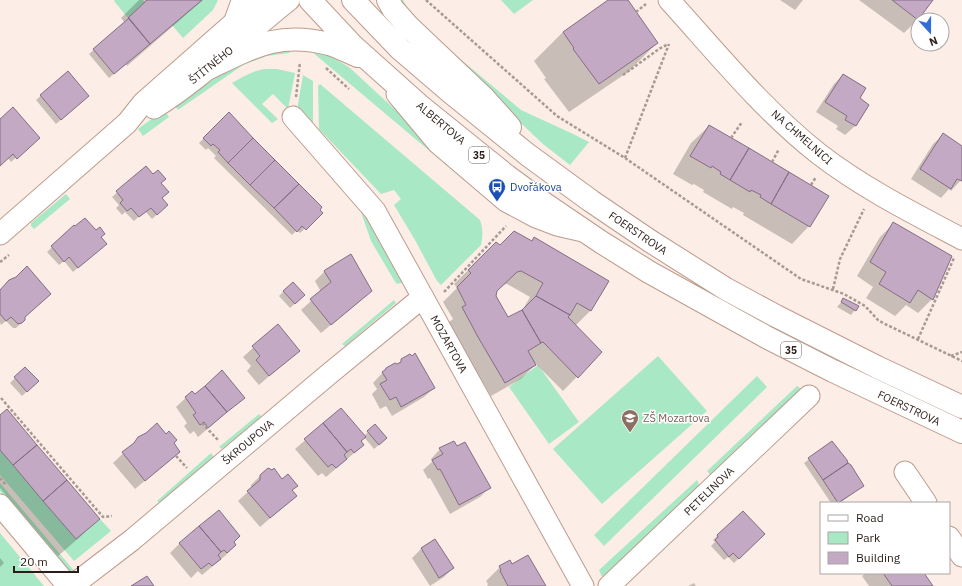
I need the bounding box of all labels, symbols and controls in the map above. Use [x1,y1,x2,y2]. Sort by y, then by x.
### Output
north arrow [910,12,950,52]
text: N [927,33,940,49]
street label: ŠTÍTNÉHO [186,43,236,87]
street label: ALBERTOVA [414,98,468,148]
street label: NA CHMELNICI [769,107,835,167]
road number: 35 [469,147,489,163]
bus stop icon: Dvořákova [487,177,507,202]
place label: Dvořákova [510,180,562,194]
street label: FOERSTROVA [606,208,670,258]
street label: MOZARTOVA [427,313,471,375]
road number: 35 [781,342,801,358]
street label: FOERSTROVA [875,387,943,429]
school or university icon: ZŠ Mozartova [620,408,640,433]
place label: ZŠ Mozartova [643,411,710,425]
street label: ŠKROUPOVA [219,416,277,468]
street label: PETELINOVA [681,464,737,518]
legend [820,502,950,574]
text: Road [856,510,884,525]
text: Park [856,530,881,545]
scale bar [14,548,78,574]
text: Building [856,550,901,565]
text: 20 m [20,554,48,569]

